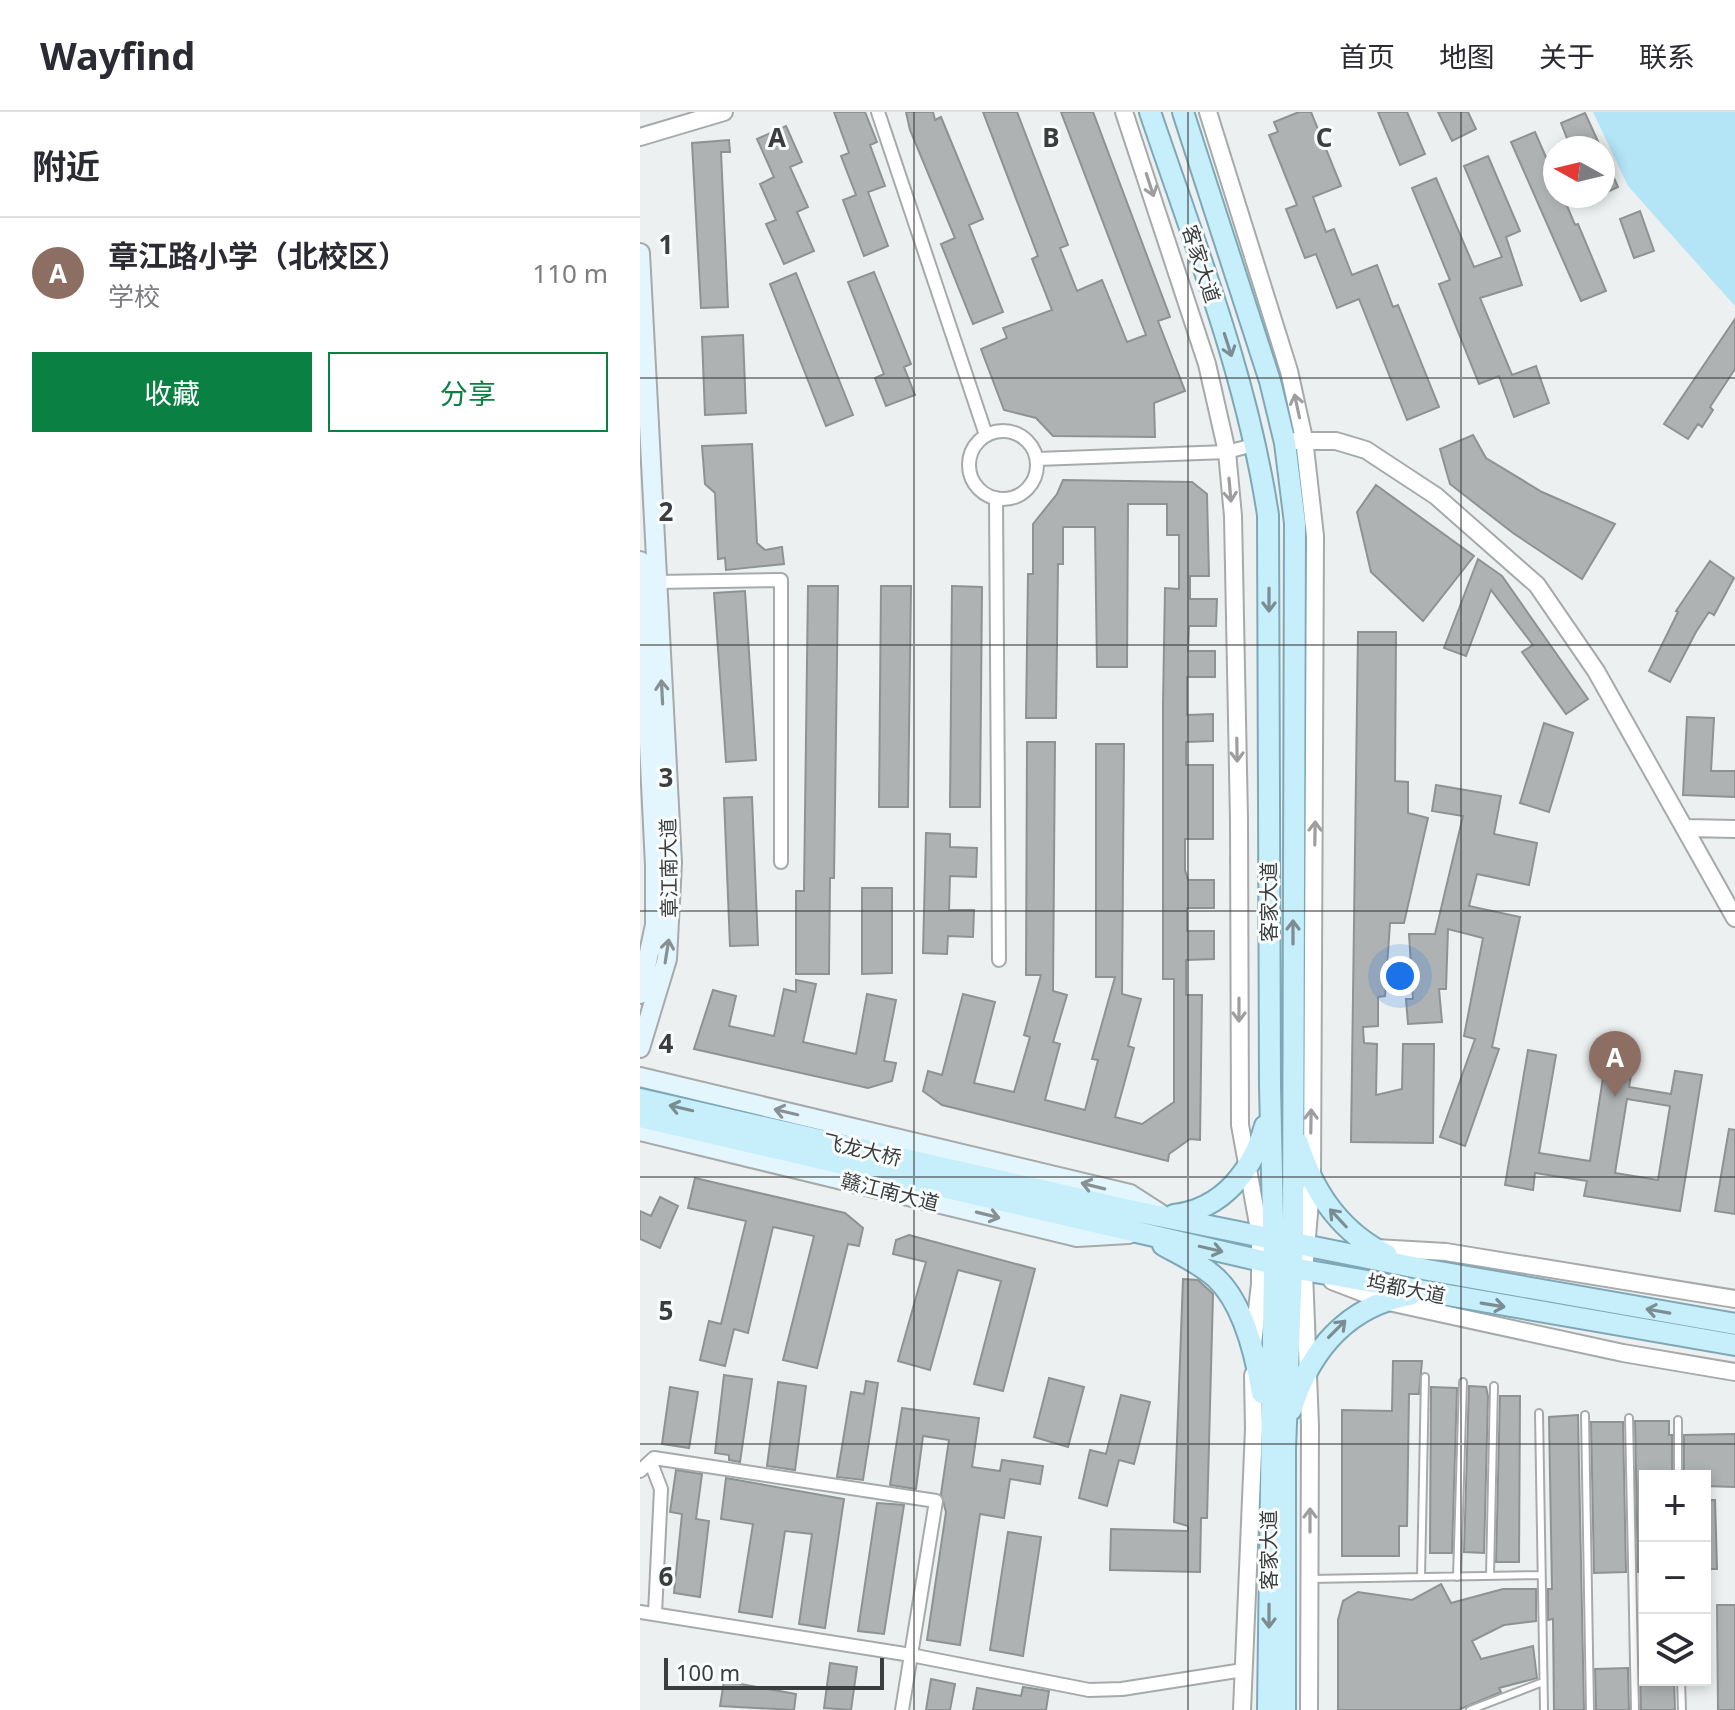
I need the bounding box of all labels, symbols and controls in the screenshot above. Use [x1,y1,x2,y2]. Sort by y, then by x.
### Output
text: Wayfind [40,29,195,81]
text: 首页 [1339,37,1395,75]
text: 地图 [1439,37,1495,75]
text: 关于 [1539,37,1595,75]
text: 联系 [1639,37,1695,75]
text: A [768,119,786,155]
text: B [1042,119,1060,155]
text: C [1316,119,1332,155]
north arrow [1543,136,1615,208]
text: 附近 [32,143,100,189]
one-way arrow [1143,172,1158,198]
street label: 客家大道 [1176,222,1227,306]
text: 1 [659,226,673,262]
text: 章江路小学（北校区） [108,235,408,276]
text: A [49,255,67,291]
text: 110 m [532,255,608,291]
text: 学校 [108,278,160,314]
one-way arrow [1222,333,1237,358]
button: 收藏 [32,352,312,432]
button: 分享 [328,352,608,432]
one-way arrow [1288,394,1303,419]
one-way arrow [1223,476,1238,503]
text: 2 [659,493,674,529]
one-way arrow [1261,586,1277,613]
one-way arrow [654,679,669,706]
one-way arrow [1230,736,1245,763]
text: 3 [659,759,673,795]
street label: 章江南大道 [654,818,683,918]
one-way arrow [1307,820,1322,847]
street label: 客家大道 [1255,862,1282,942]
one-way arrow [1285,919,1301,946]
one-way arrow [660,939,675,964]
your location [1380,956,1420,996]
one-way arrow [1231,996,1247,1023]
text: 4 [659,1025,674,1061]
pin: A [1589,1031,1641,1097]
one-way arrow [668,1100,694,1115]
one-way arrow [773,1104,799,1119]
one-way arrow [1304,1108,1319,1135]
street label: 飞龙大桥 [820,1127,904,1172]
street label: 赣江南大道 [838,1166,942,1217]
one-way arrow [1081,1177,1106,1192]
one-way arrow [975,1208,1000,1223]
one-way arrow [1328,1208,1347,1228]
one-way arrow [1198,1242,1223,1257]
street label: 坞都大道 [1364,1268,1448,1309]
text: 5 [659,1292,673,1328]
one-way arrow [1480,1298,1506,1313]
one-way arrow [1646,1302,1671,1317]
one-way arrow [1327,1320,1346,1339]
map controls [1639,1470,1711,1686]
button: + [1639,1470,1711,1542]
one-way arrow [1302,1507,1318,1534]
street label: 客家大道 [1255,1510,1282,1590]
button: − [1639,1542,1711,1614]
text: 6 [659,1558,674,1594]
one-way arrow [1261,1602,1276,1629]
button: layers [1639,1614,1711,1686]
scale bar [664,1654,884,1690]
text: 100 m [676,1657,740,1687]

